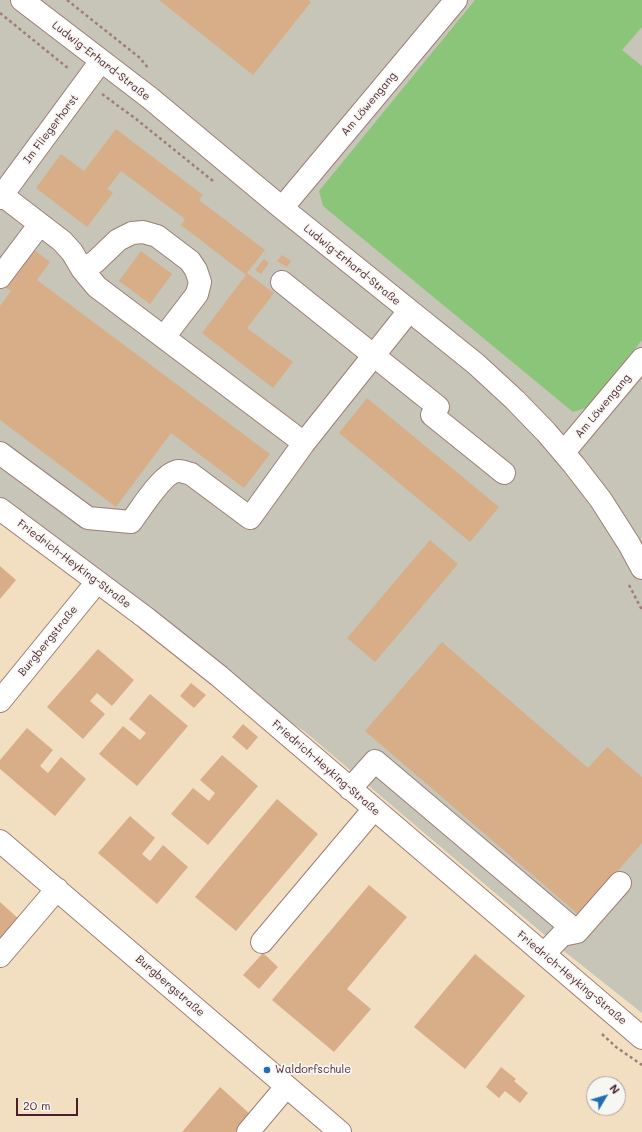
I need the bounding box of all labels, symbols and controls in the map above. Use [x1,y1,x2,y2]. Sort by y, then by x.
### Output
street label: Ludwig-Erhard-Straße [49,19,153,103]
street label: Am Löwengang [338,69,400,139]
street label: Im Fliegerhorst [21,92,81,166]
street label: Ludwig-Erhard-Straße [301,222,403,308]
street label: Am Löwengang [572,371,634,441]
street label: Friedrich-Heyking-Straße [15,517,133,611]
street label: Burgbergstraße [16,603,80,679]
street label: Friedrich-Heyking-Straße [269,717,383,819]
street label: Friedrich-Heyking-Straße [515,928,629,1028]
street label: Burgbergstraße [133,953,207,1019]
place label: Waldorfschule [275,1063,351,1077]
marker: Waldorfschule [262,1065,272,1075]
north arrow [586,1076,626,1116]
text: N [607,1081,624,1097]
scale bar [18,1090,80,1116]
text: 20 m [23,1097,51,1113]

